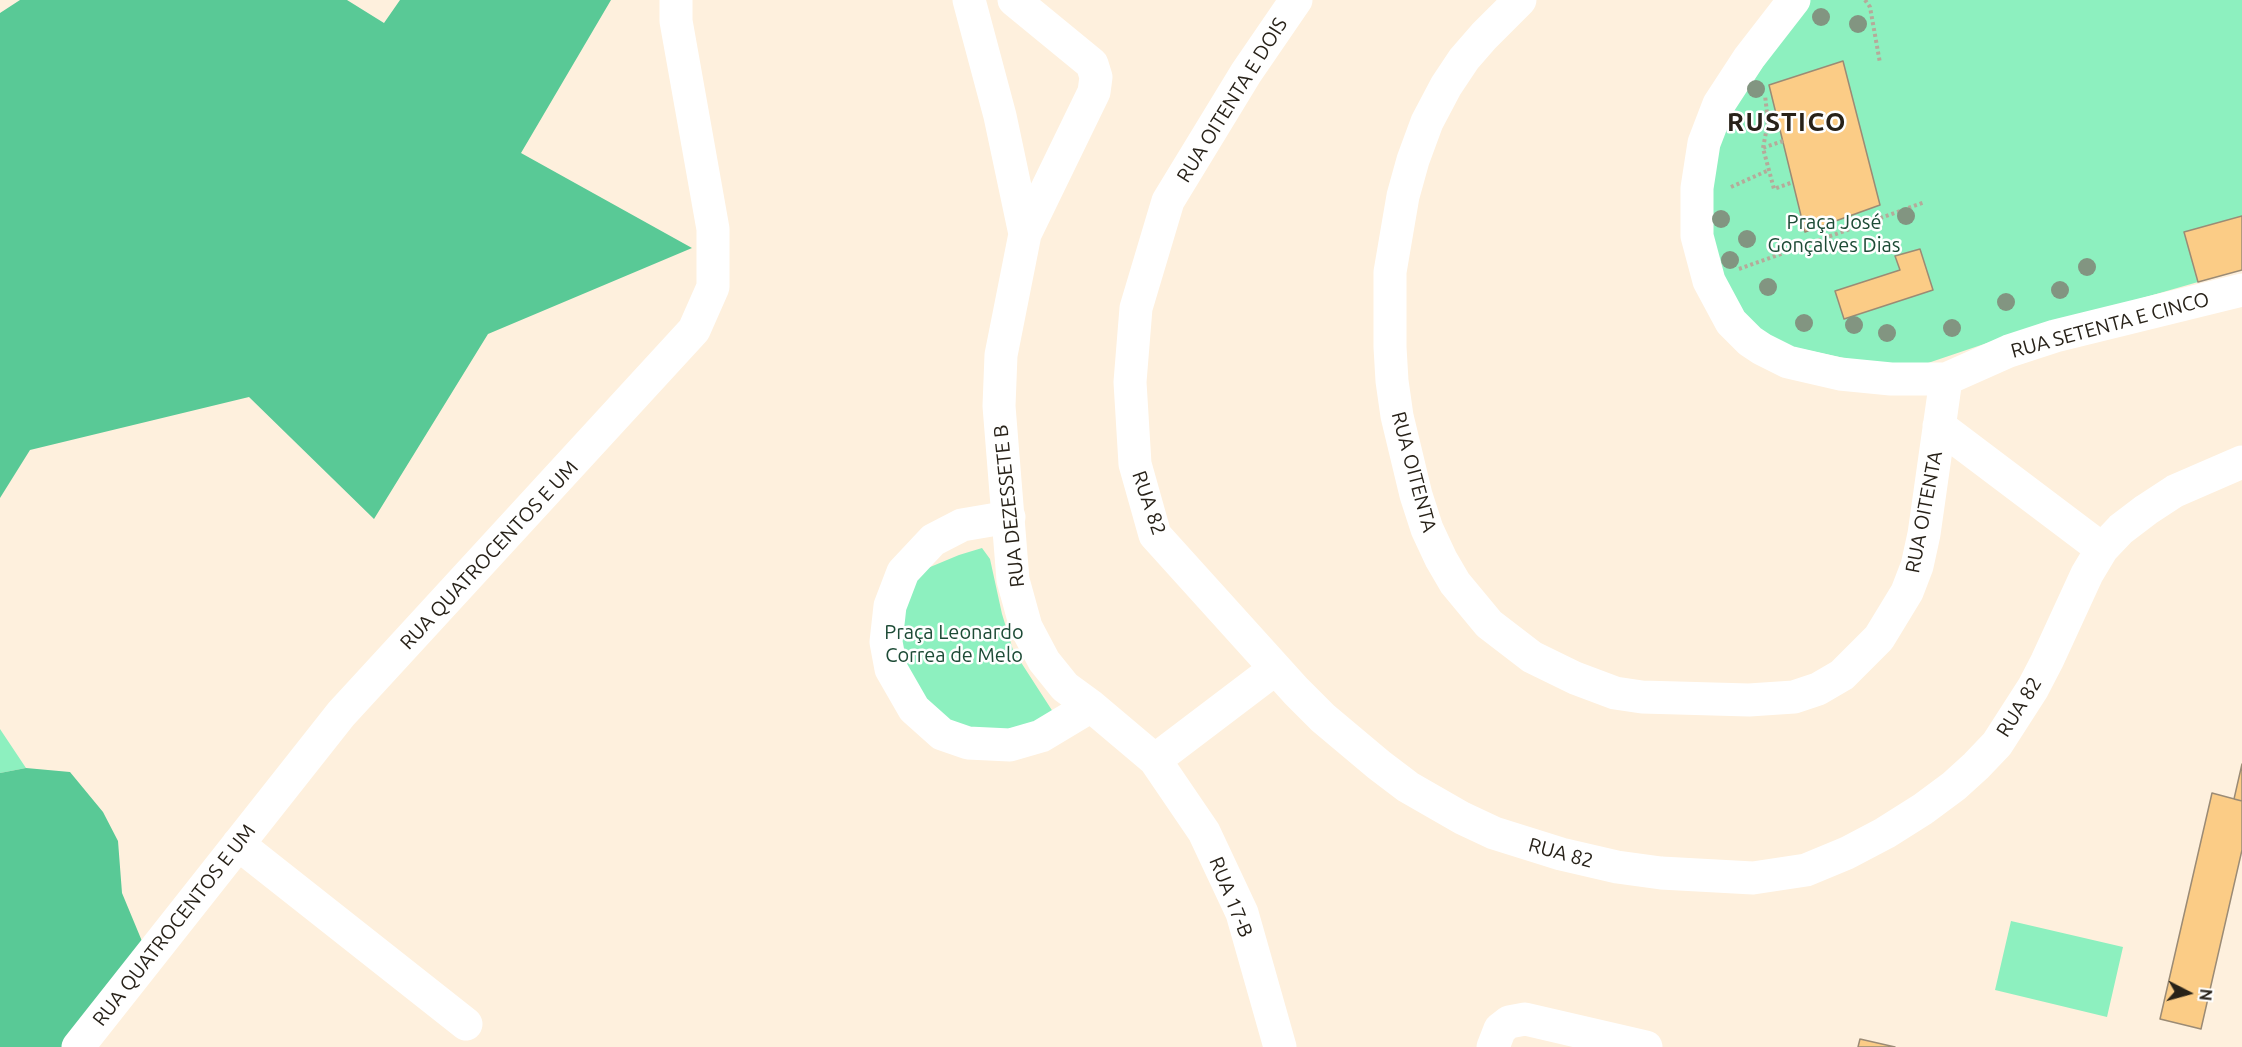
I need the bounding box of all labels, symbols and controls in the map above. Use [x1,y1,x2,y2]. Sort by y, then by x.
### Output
street label: RUA OITENTA E DOIS [1172,13,1292,187]
district label: RUSTICO [1727,106,1847,138]
park label: Praça José Gonçalves Dias [1767,210,1901,257]
street label: RUA SETENTA E CINCO [2008,287,2212,363]
street label: RUA OITENTA [1386,409,1442,535]
street label: RUA DEZESSETE B [989,424,1029,588]
street label: RUA OITENTA [1900,449,1948,575]
street label: RUA QUATROCENTOS E UM [395,455,583,655]
street label: RUA 82 [1127,468,1171,538]
park label: Praça Leonardo Correa de Melo [884,620,1024,667]
street label: RUA 82 [1991,673,2047,741]
street label: RUA QUATROCENTOS E UM [88,819,260,1031]
street label: RUA 82 [1526,833,1596,873]
street label: RUA 17-B [1204,853,1258,941]
north arrow [2158,963,2218,1023]
text: N [2196,988,2215,1002]

